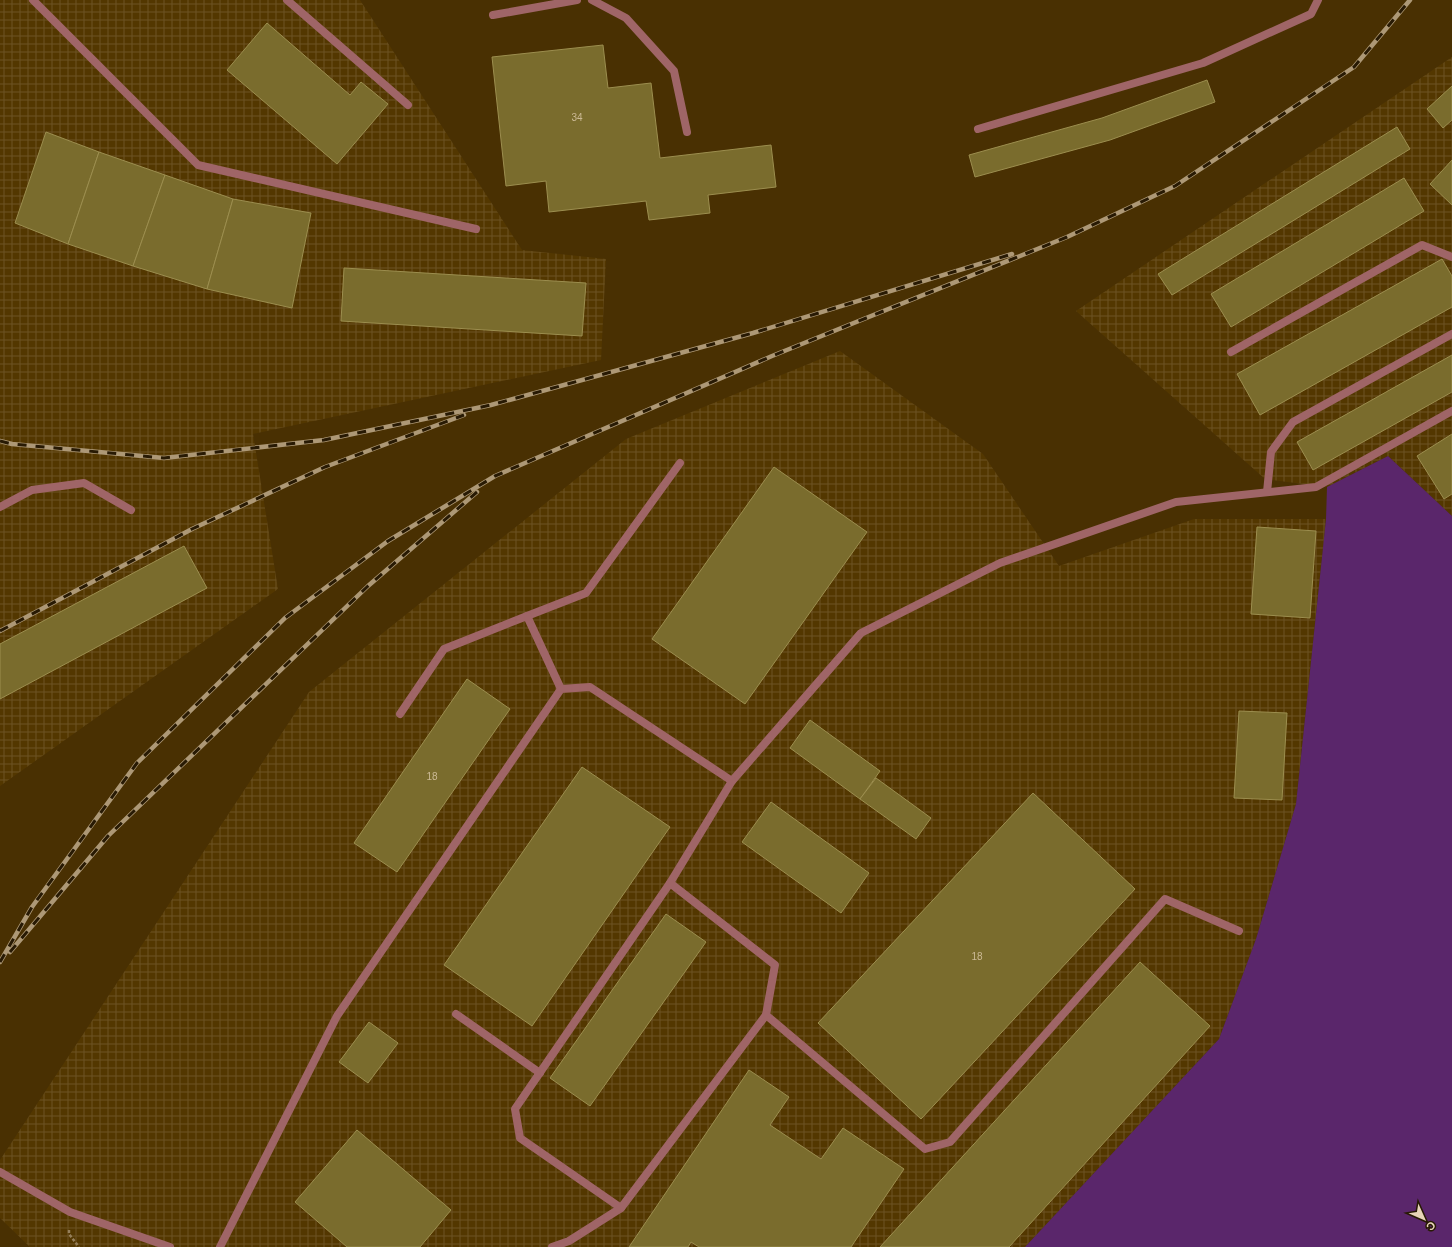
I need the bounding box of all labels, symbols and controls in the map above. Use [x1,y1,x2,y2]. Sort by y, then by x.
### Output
house number: 34 [571,112,583,123]
house number: 18 [426,771,438,782]
house number: 18 [971,951,983,962]
north arrow [1404,1199,1444,1239]
text: С [1424,1219,1438,1233]

